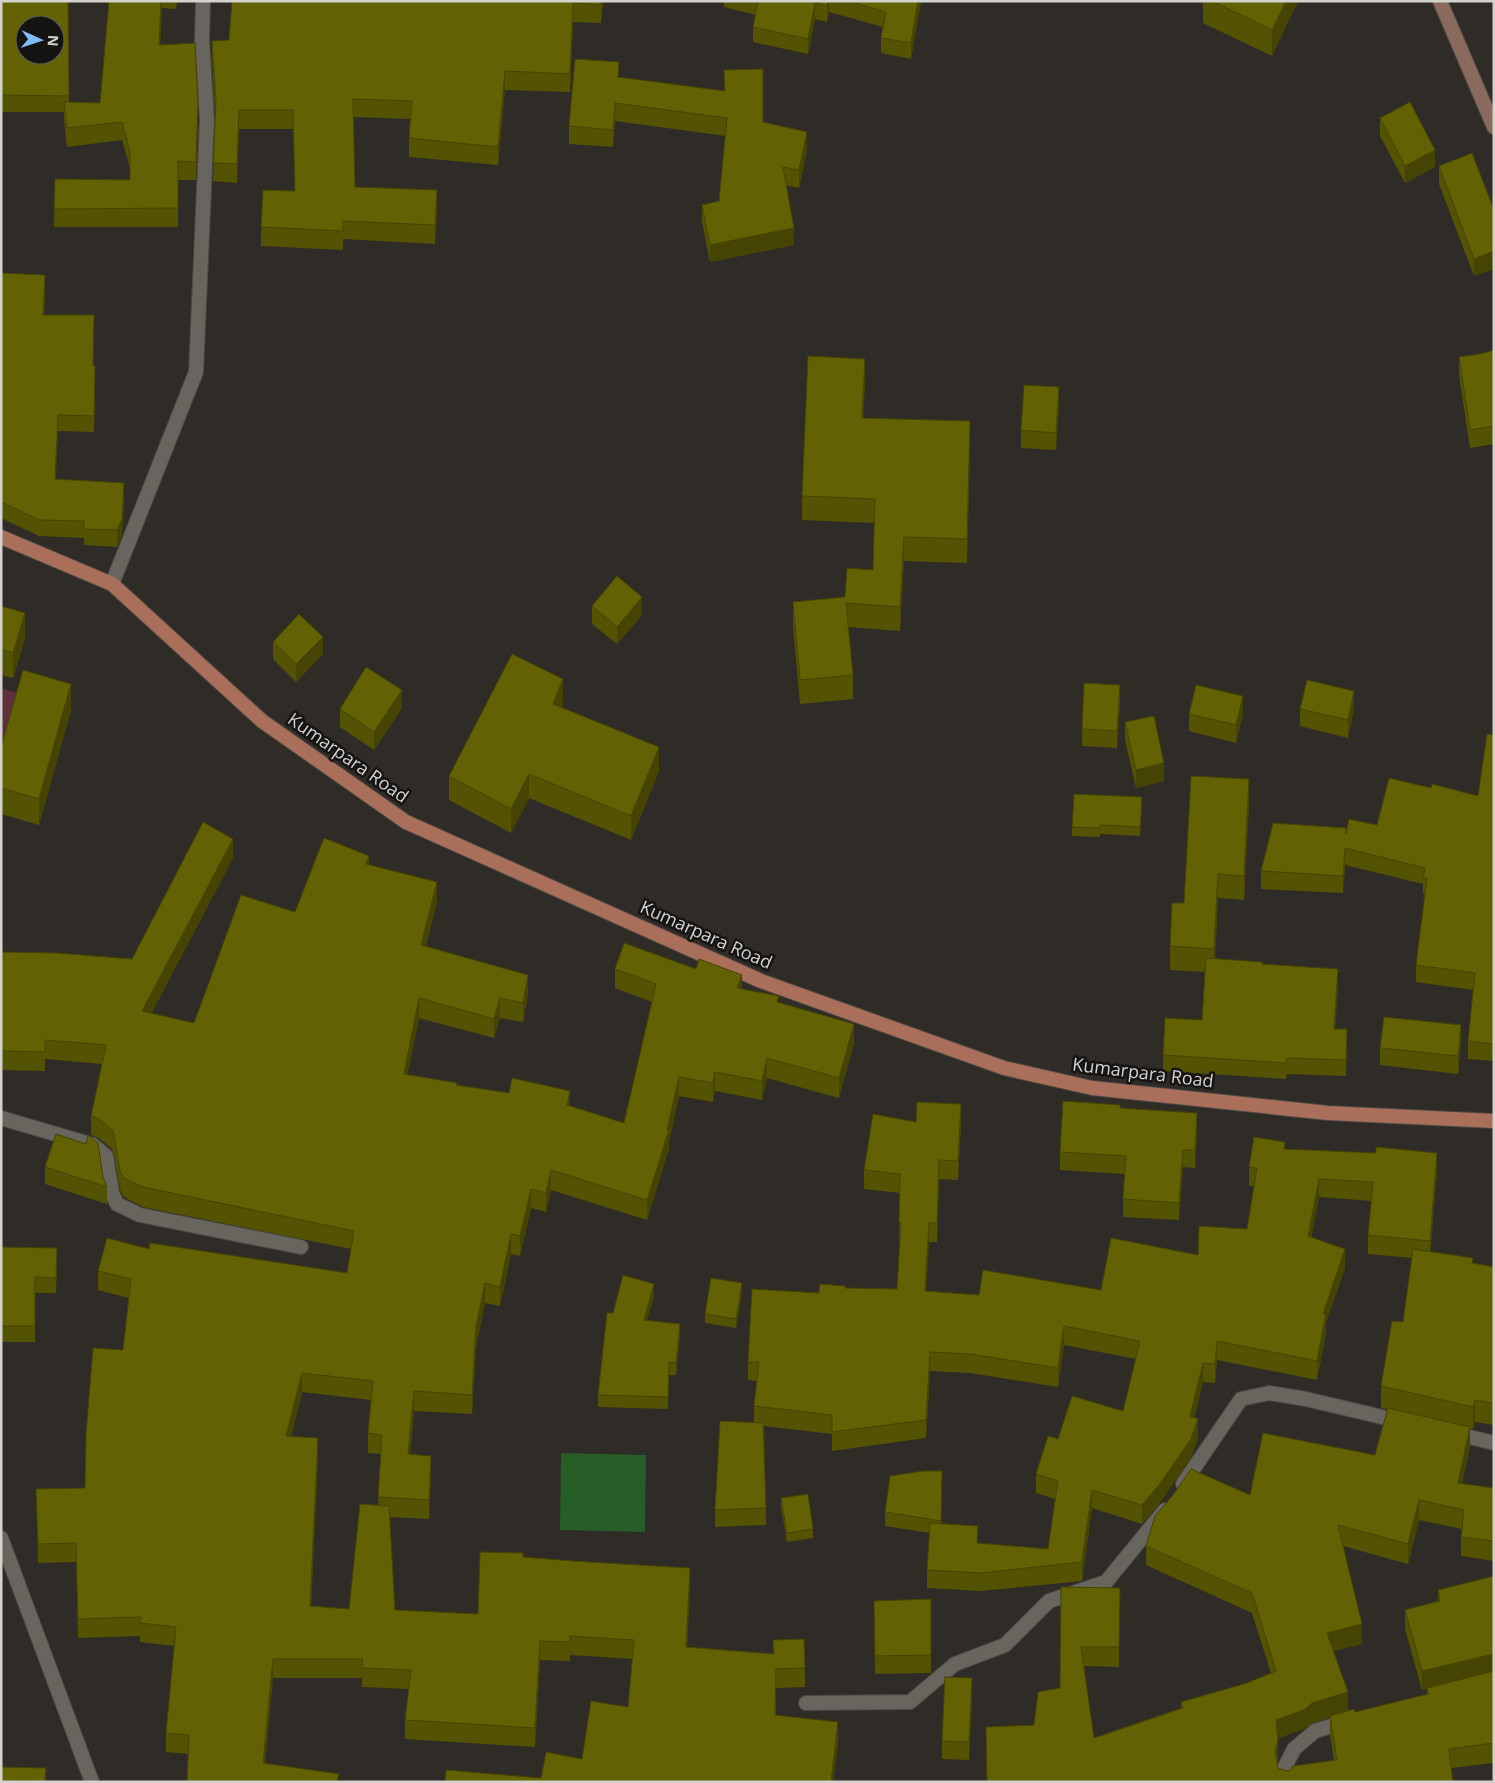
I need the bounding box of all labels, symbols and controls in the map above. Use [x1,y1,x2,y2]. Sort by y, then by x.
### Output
north arrow [15,15,65,65]
text: N [44,35,63,47]
street label: Kumarpara Road [283,707,414,808]
street label: Kumarpara Road [637,894,776,974]
street label: Kumarpara Road [1071,1051,1215,1093]

